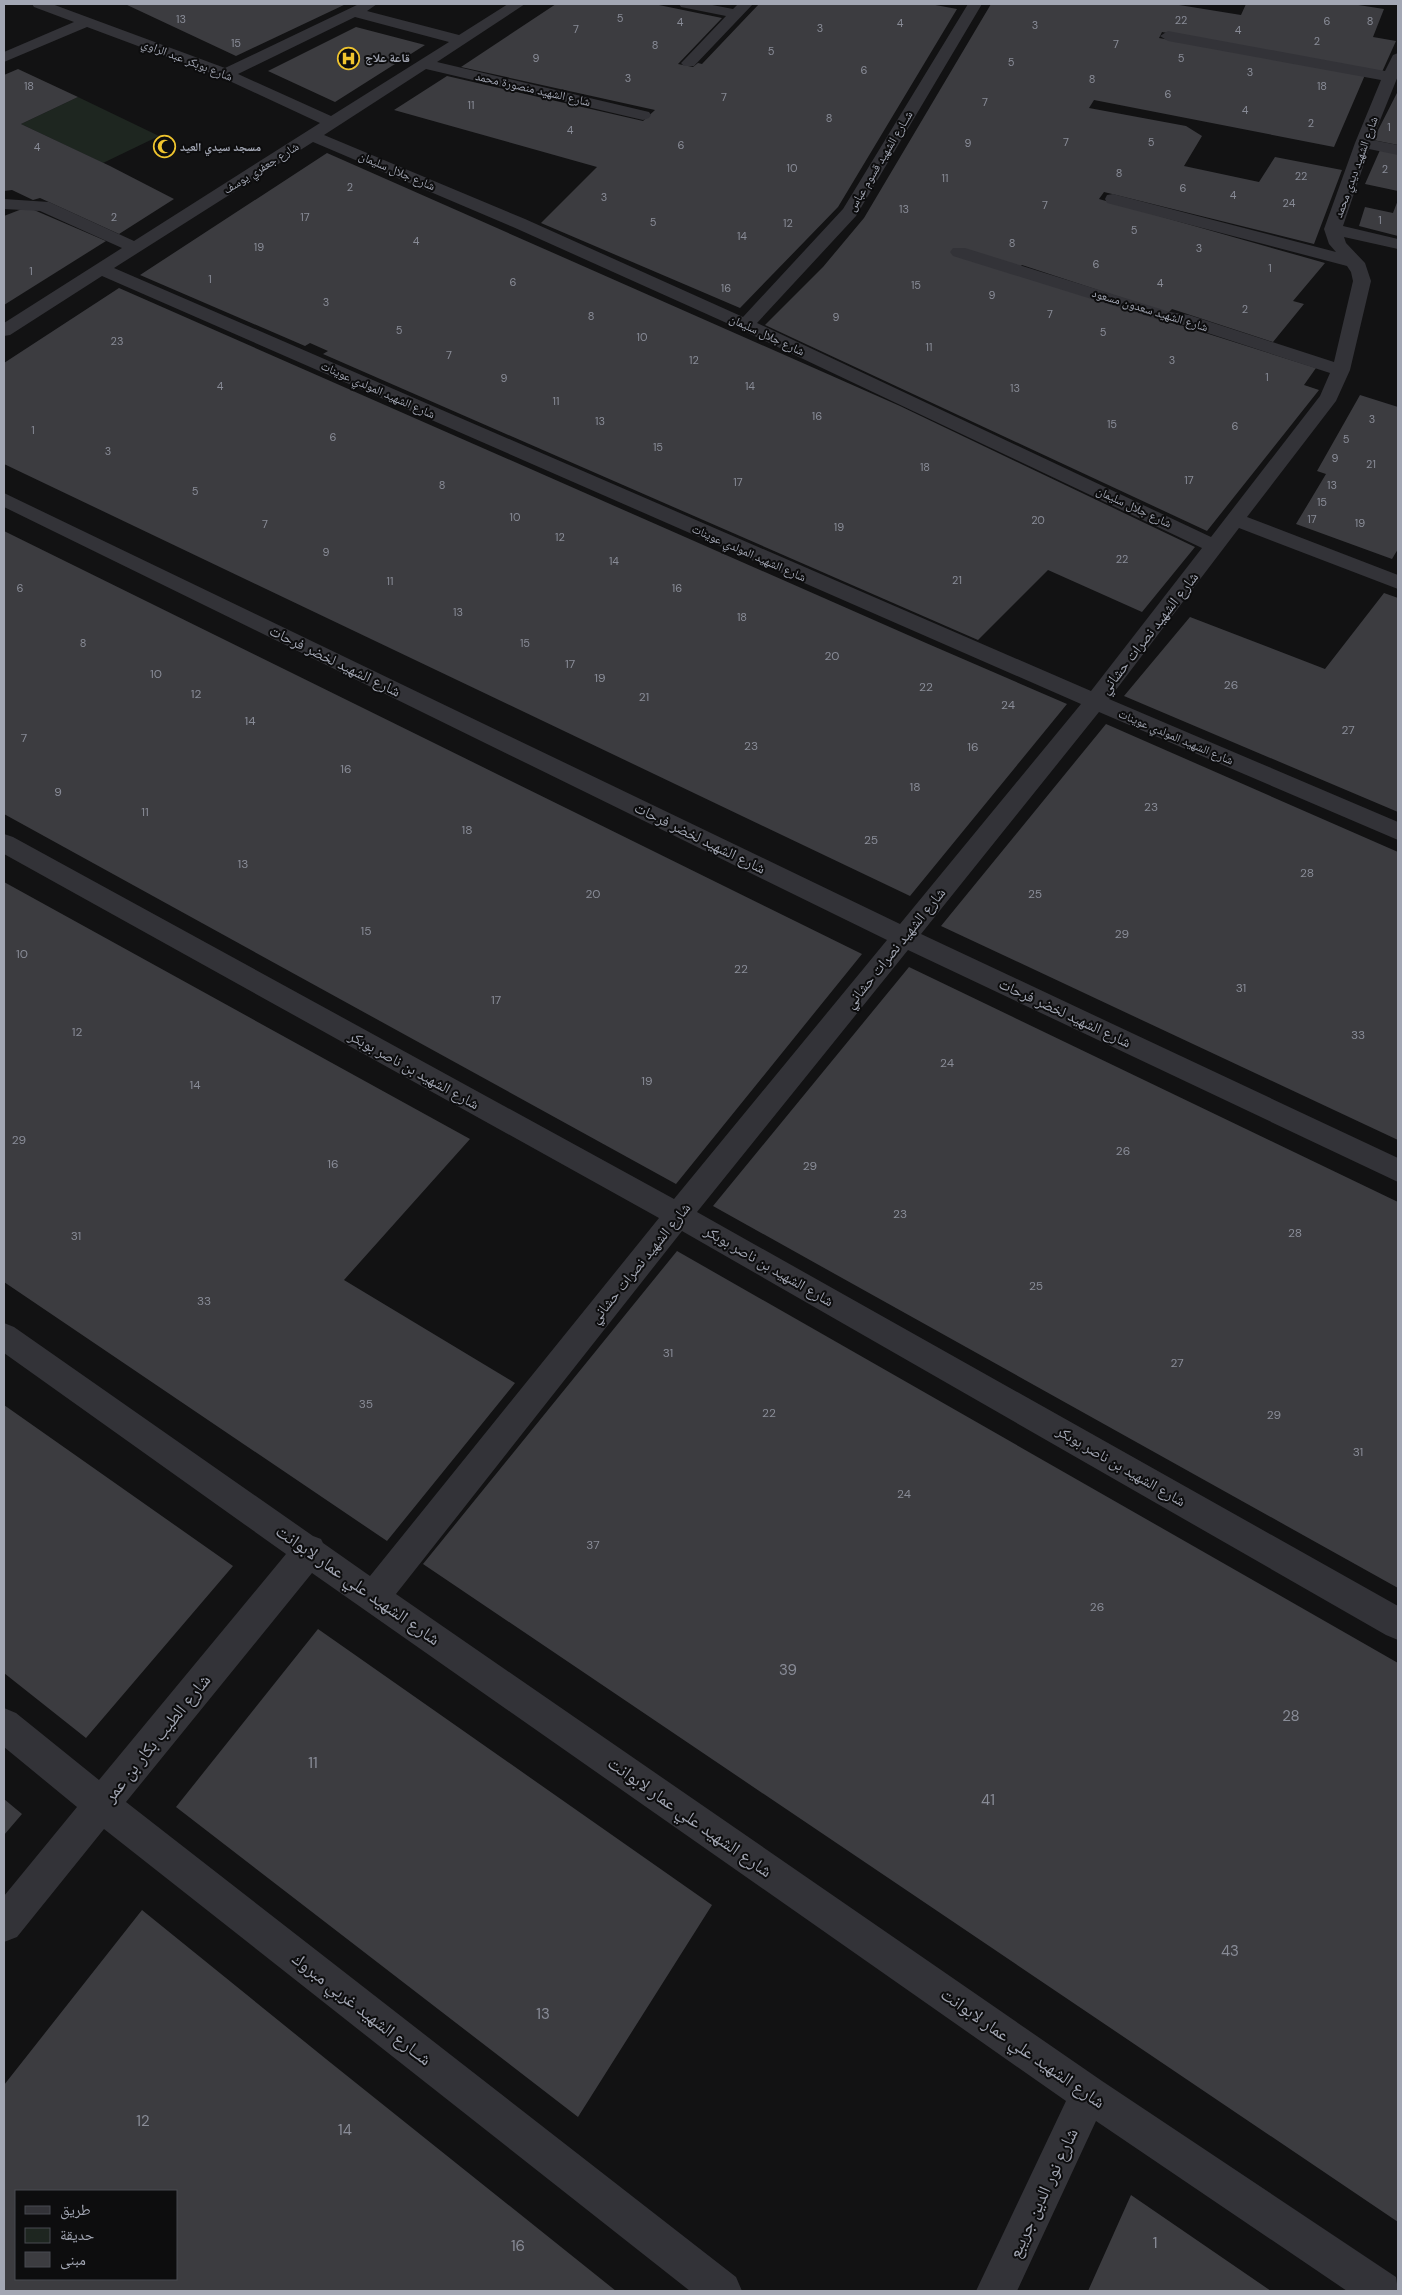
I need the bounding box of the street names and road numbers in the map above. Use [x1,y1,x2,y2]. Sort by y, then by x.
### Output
street label: شارع بوبكر عبد الراوي [138,35,235,87]
street label: شارع الشهيد منصورة محمد [474,68,592,110]
street label: شــارع الشهيد قسوم عباس [844,108,916,214]
street label: شارع الشهيد ديدي محمد [1330,114,1384,221]
street label: شارع جعفري يوسف [220,138,303,199]
street label: شارع جلال سليمان [356,148,438,194]
street label: شارع الشهيد سعدون مسعود [1090,285,1210,335]
street label: شارع جلال سليمان [727,311,807,360]
street label: شارع الشهيد المولدي عوينات [317,358,438,424]
street label: شارع جلال سليمان [1094,483,1174,532]
street label: شارع الشهيد المولدي عوينات [688,521,809,587]
street label: شارع الشهيد نصرات حشاني [1095,568,1205,699]
street label: شارع الشهيد لخضر فرحات [266,621,404,702]
street label: شارع الشهيد المولدي عوينات [1115,705,1236,770]
street label: شارع الشهيد لخضر فرحات [631,798,769,879]
street label: شارع الشهيد نصرات حشاني [840,883,951,1014]
street label: شارع الشهيد لخضر فرحات [996,974,1134,1052]
street label: شارع الشهيد بن ناصر بوبكر [344,1025,483,1114]
street label: شارع الشهيد نصرات حشاني [585,1198,696,1329]
street label: شارع الشهيد بن ناصر بوبكر [700,1220,837,1311]
street label: شارع الشهيد بن ناصر بوبكر [1052,1420,1189,1511]
street label: شارع الشهيد علي عمار لابوانت [269,1519,445,1653]
street label: شارع الطيب بكار بن عمر [97,1669,216,1808]
street label: شارع الشهيد علي عمار لابوانت [601,1751,777,1885]
street label: شــارع الشهيد غربي مبروك [286,1947,437,2073]
street label: شارع الشهيد علي عمار لابوانت [934,1982,1110,2116]
street label: شارع نور الدين جريبع [1002,2124,1084,2262]

